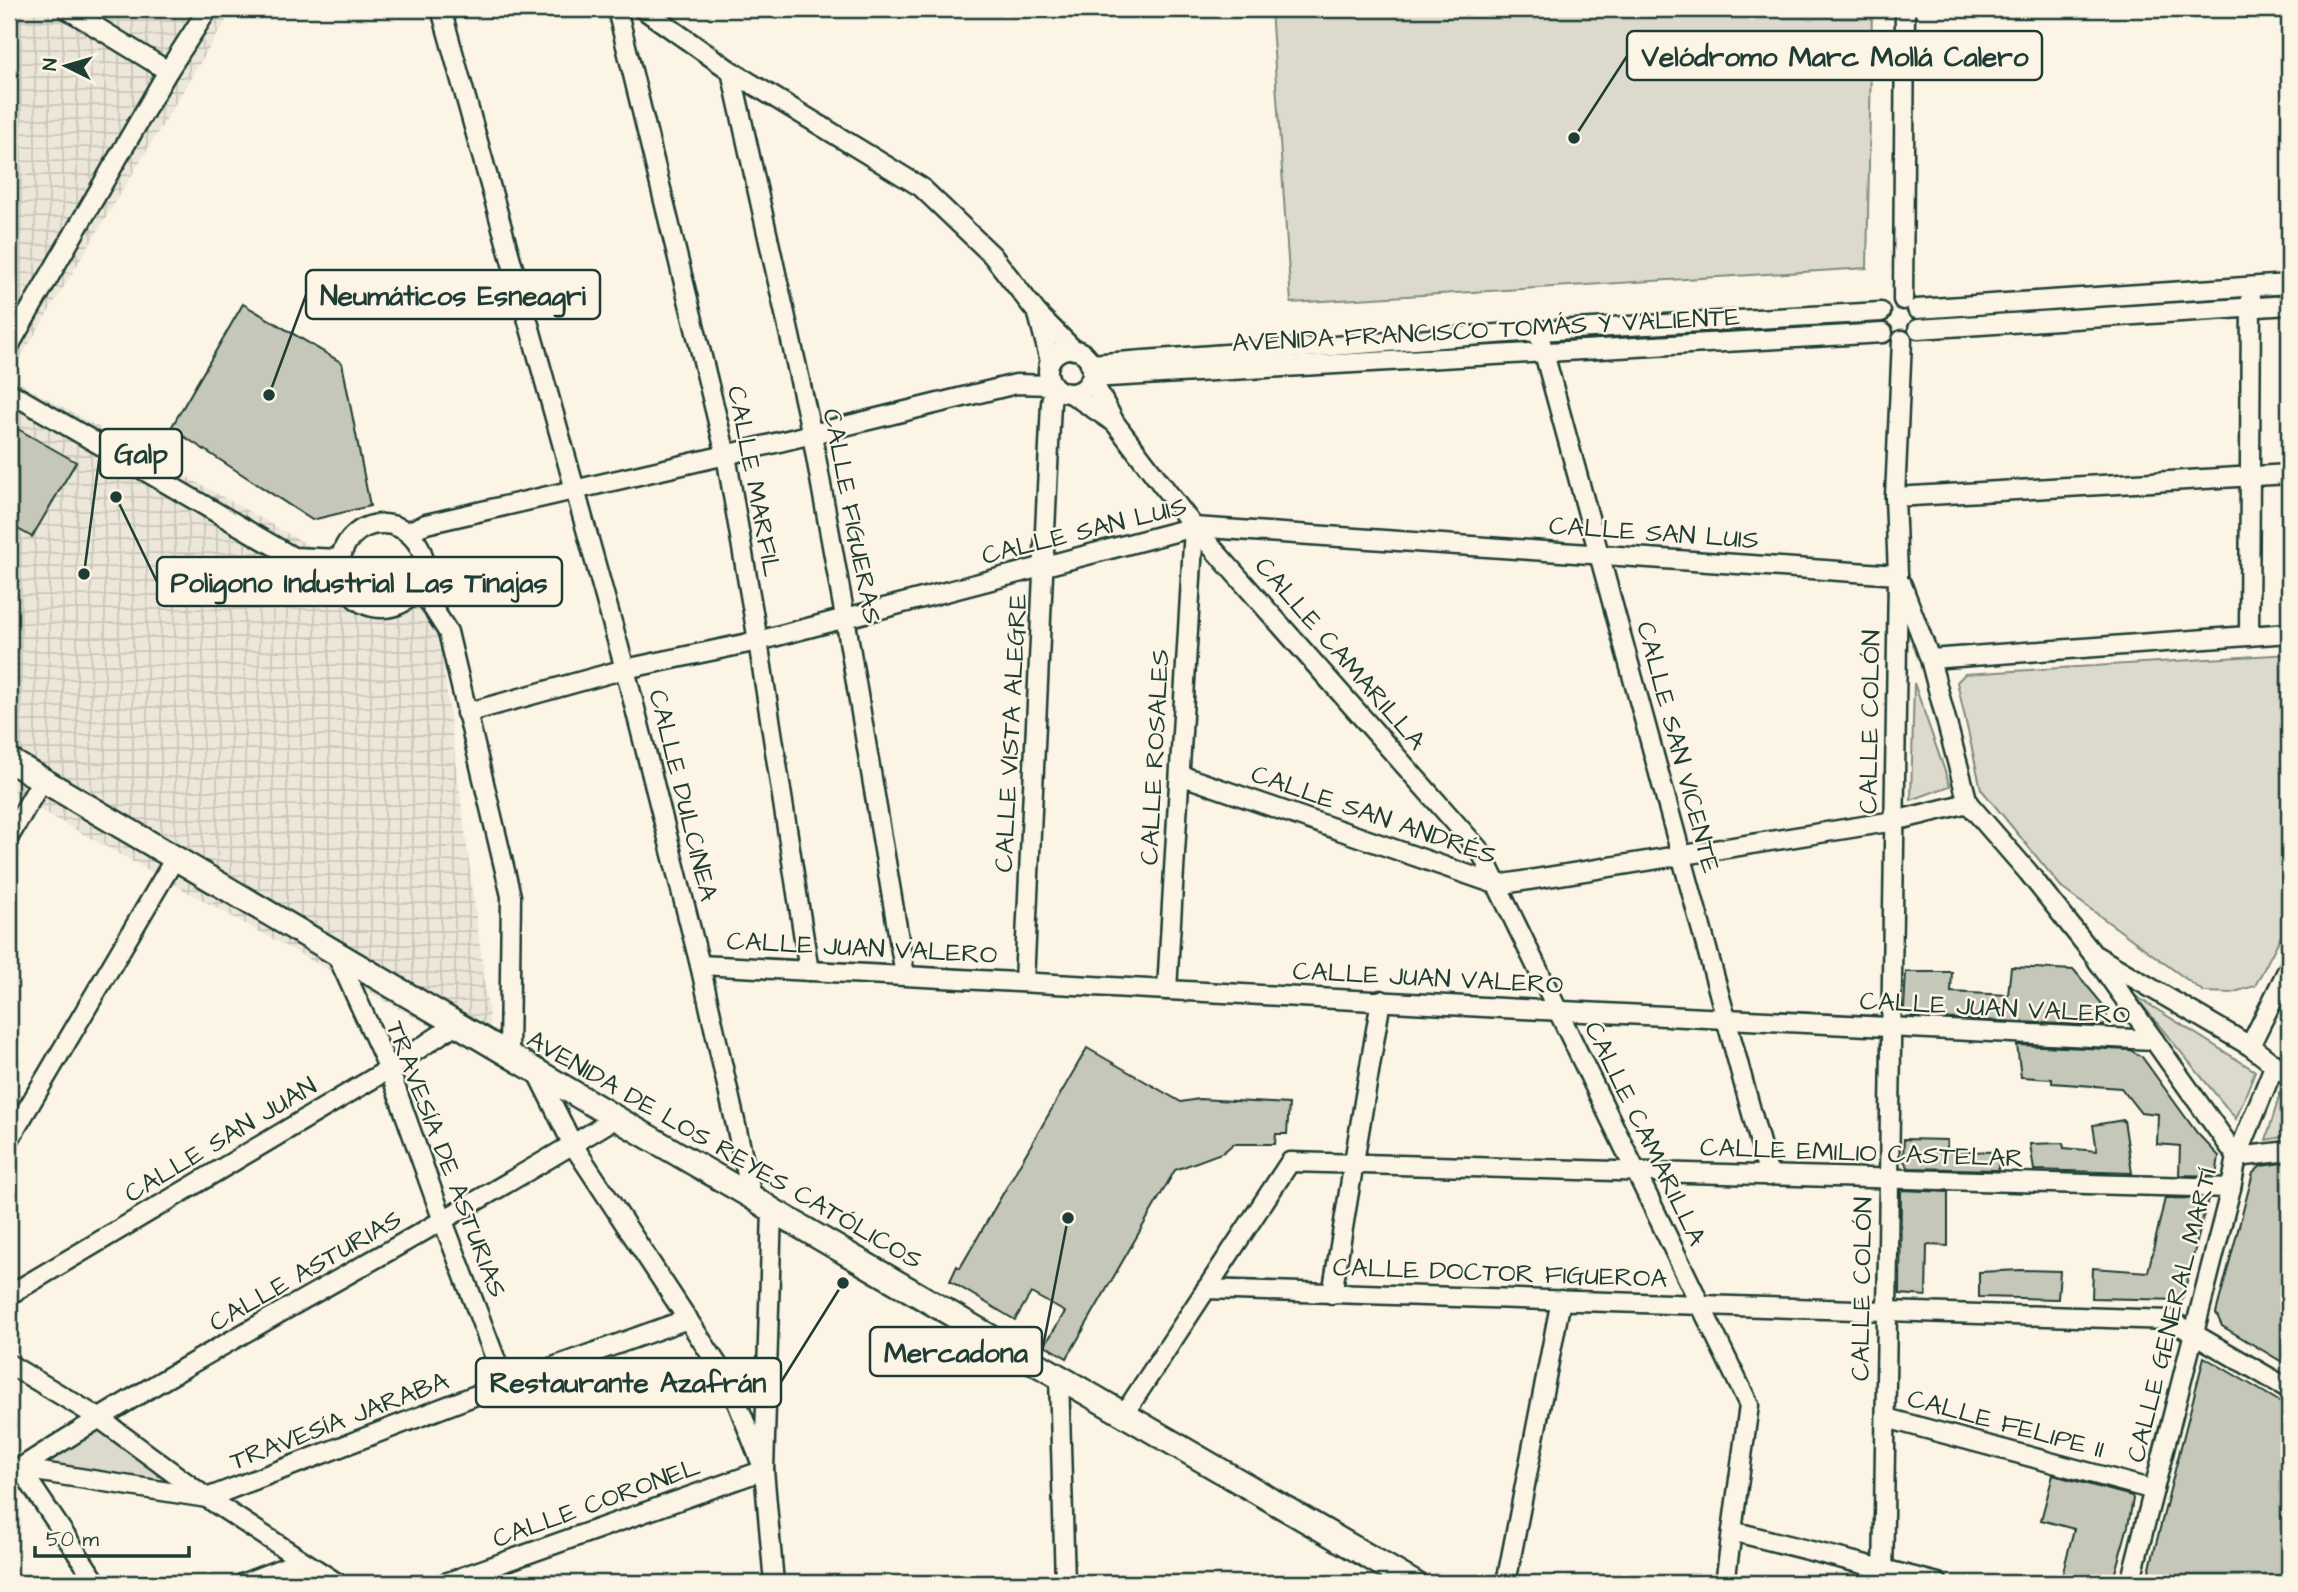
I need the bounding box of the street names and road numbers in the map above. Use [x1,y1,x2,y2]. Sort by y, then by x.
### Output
street label: AVENIDA FRANCISCO TOMÁS Y VALIENTE [1231,299,1741,361]
street label: CALLE MARFIL [718,383,790,580]
street label: CALLE FIGUERAS [813,405,891,627]
street label: CALLE SAN LUIS [978,488,1191,574]
street label: CALLE SAN LUIS [1548,508,1760,558]
street label: CALLE CAMARILLA [1246,549,1434,758]
street label: CALLE VISTA ALEGRE [986,593,1036,873]
street label: CALLE SAN VICENTE [1627,618,1729,877]
street label: CALLE COLÓN [1850,630,1890,815]
street label: CALLE ROSALES [1131,648,1179,866]
street label: CALLE DULCINEA [639,686,727,905]
street label: CALLE SAN ANDRÉS [1246,756,1501,874]
street label: CALLE JUAN VALERO [726,923,998,973]
street label: CALLE JUAN VALERO [1292,953,1564,1003]
street label: CALLE JUAN VALERO [1859,983,2131,1033]
street label: CALLE CAMARILLA [1575,1015,1715,1252]
street label: TRAVESÍA DE ASTURIAS [377,1016,515,1303]
street label: AVENIDA DE LOS REYES CATÓLICOS [520,1021,929,1278]
street label: CALLE SAN JUAN [118,1068,323,1211]
street label: CALLE EMILIO CASTELAR [1699,1129,2025,1177]
street label: CALLE GENERAL MARTÍ [2118,1164,2226,1466]
street label: CALLE COLÓN [1842,1197,1882,1382]
street label: CALLE ASTURIAS [203,1201,408,1341]
street label: CALLE DOCTOR FIGUEROA [1332,1249,1668,1297]
street label: TRAVESÍA JARABA [225,1363,454,1479]
street label: CALLE FELIPE II [1903,1380,2108,1468]
street label: CALLE CORONEL [488,1449,705,1557]

